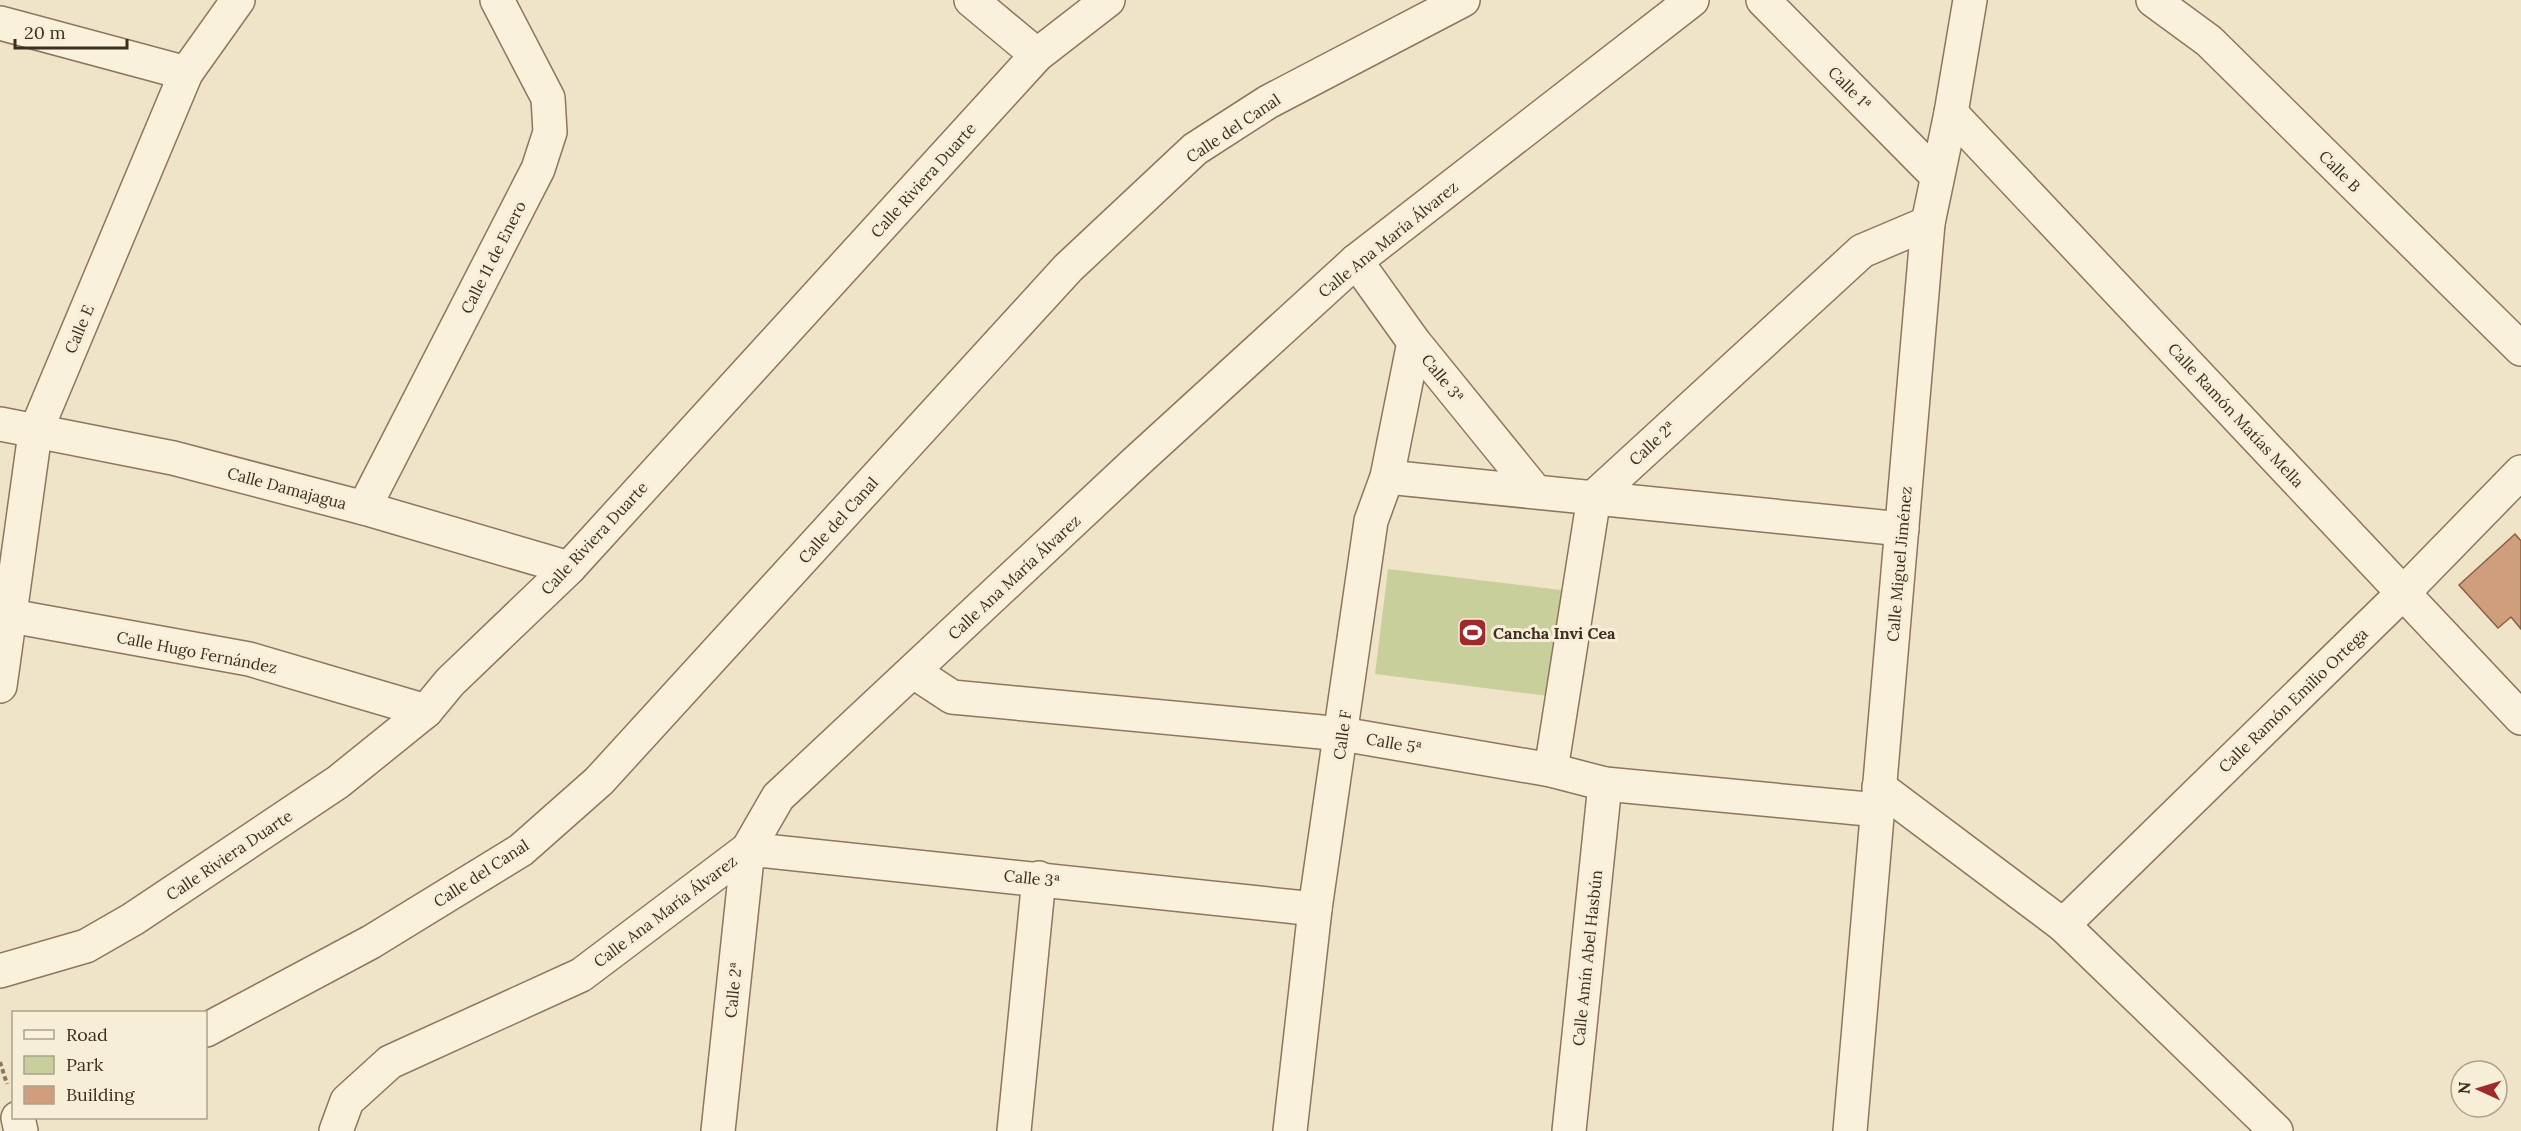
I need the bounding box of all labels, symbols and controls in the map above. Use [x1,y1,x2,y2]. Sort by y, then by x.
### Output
scale bar [15,12,128,50]
text: 20 m [24,21,66,44]
street label: Calle 1ª [1824,62,1876,114]
street label: Calle del Canal [1182,89,1284,167]
street label: Calle Riviera Duarte [866,118,980,242]
street label: Calle B [2315,146,2365,196]
street label: Calle Ana María Álvarez [1314,176,1462,302]
street label: Calle 11 de Enero [456,197,530,317]
street label: Calle E [60,302,98,356]
street label: Calle Ramón Matías Mella [2164,339,2308,491]
street label: Calle 3ª [1417,350,1469,406]
street label: Calle 2ª [1625,417,1679,469]
street label: Calle Damajagua [225,462,349,514]
street label: Calle del Canal [794,473,882,567]
street label: Calle Riviera Duarte [536,477,652,599]
street label: Calle Miguel Jiménez [1882,486,1916,642]
street label: Calle Ana María Álvarez [943,510,1085,644]
sports icon: Cancha Invi Cea [1456,617,1488,649]
place label: Cancha Invi Cea [1493,623,1616,643]
street label: Calle Ramón Emilio Ortega [2214,623,2372,777]
street label: Calle Hugo Fernández [115,627,279,677]
street label: Calle F [1329,709,1355,761]
street label: Calle 5ª [1365,728,1423,758]
street label: Calle Riviera Duarte [162,805,296,905]
street label: Calle del Canal [430,835,532,911]
street label: Calle Ana María Álvarez [589,851,741,971]
street label: Calle 3ª [1003,865,1061,891]
street label: Calle Amín Abel Hasbún [1568,869,1606,1047]
street label: Calle 2ª [720,961,746,1019]
legend [12,1011,207,1119]
text: Road [66,1023,108,1046]
text: Park [66,1053,104,1076]
north arrow [2449,1059,2509,1119]
text: N [2454,1081,2474,1095]
text: Building [66,1083,136,1106]

